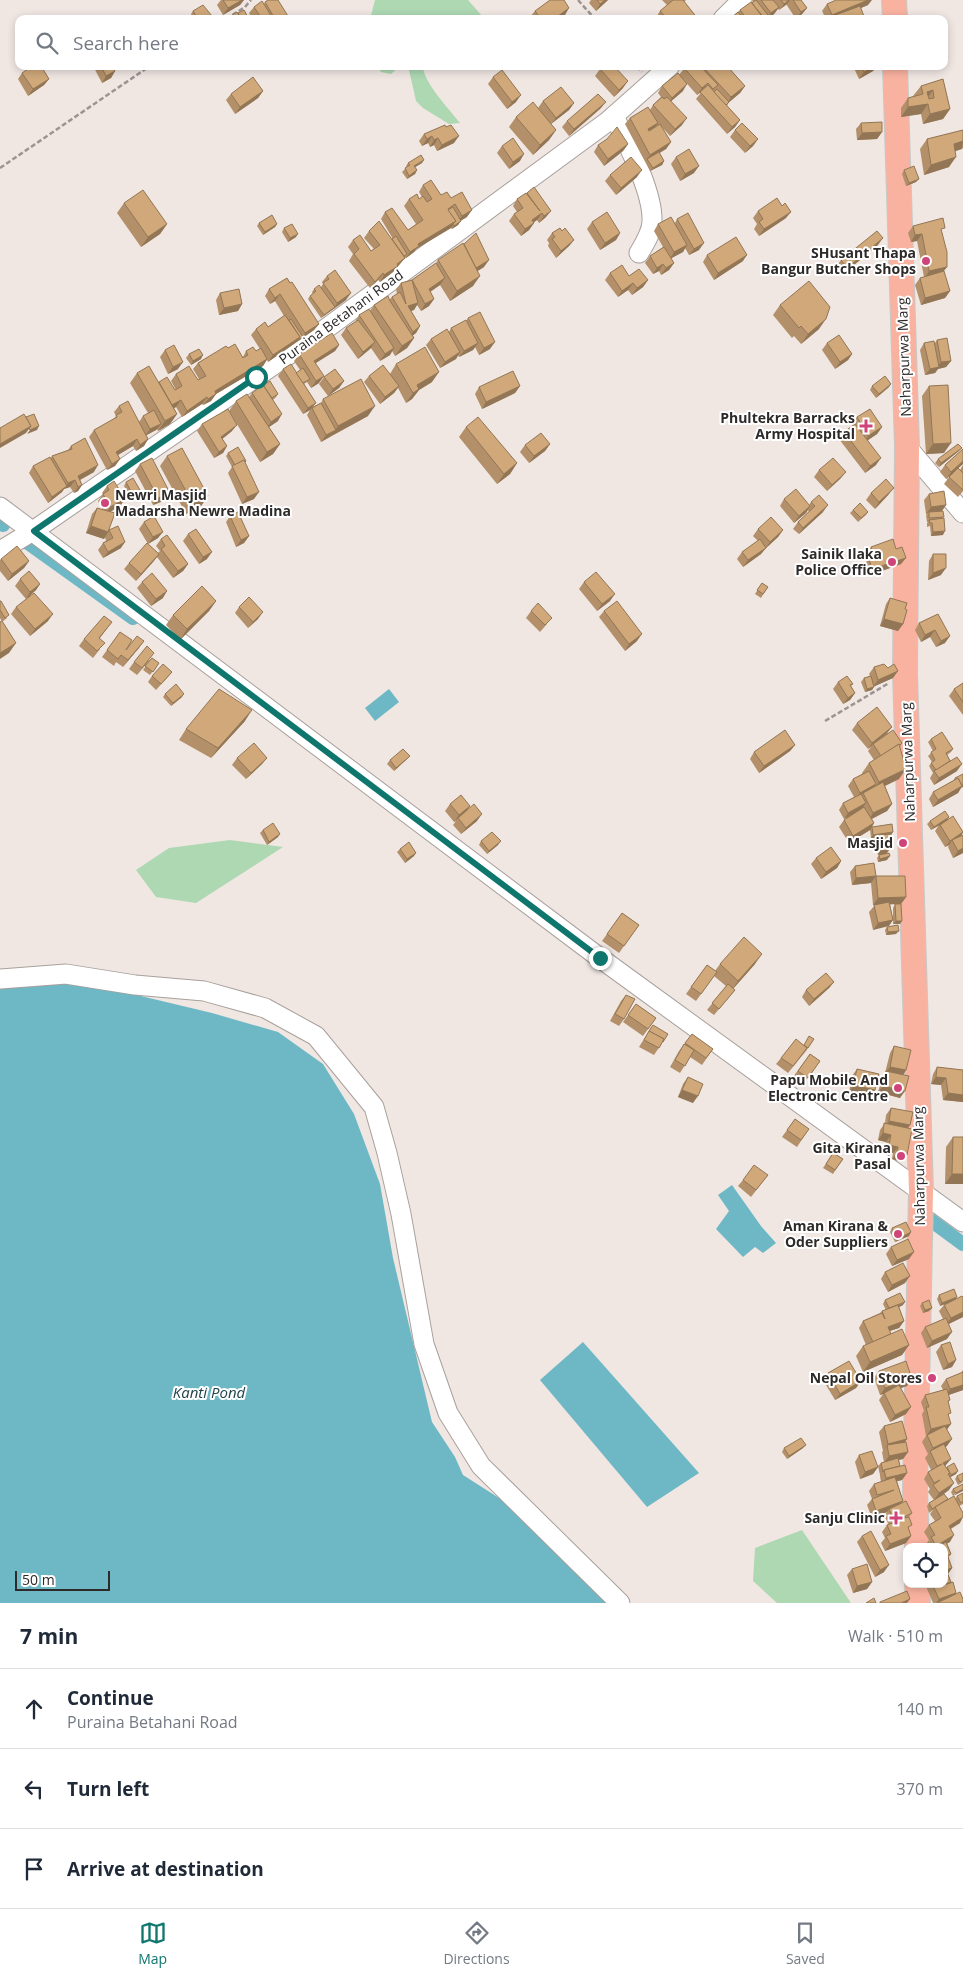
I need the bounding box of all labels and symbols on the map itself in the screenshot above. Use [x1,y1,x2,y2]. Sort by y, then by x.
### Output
place label: SHusant Thapa Bangur Butcher Shops [761,243,916,278]
marker: SHusant Thapa Bangur Butcher Shops [920,255,932,267]
street label: Puraina Betahani Road [275,265,407,368]
street label: Naharpurwa Marg [892,297,915,417]
route start [245,366,268,389]
place label: Phultekra Barracks Army Hospital [720,408,855,443]
marker: Phultekra Barracks Army Hospital [859,419,873,433]
place label: Newri Masjid Madarsha Newre Madina [115,485,291,520]
marker: Newri Masjid Madarsha Newre Madina [99,497,111,509]
place label: Sainik Ilaka Police Office [795,544,882,579]
marker: Sainik Ilaka Police Office [886,556,898,568]
street label: Naharpurwa Marg [896,702,919,822]
place label: Masjid [847,833,893,852]
marker: Masjid [897,837,909,849]
route end [589,947,612,970]
place label: Papu Mobile And Electronic Centre [768,1070,888,1105]
marker: Papu Mobile And Electronic Centre [892,1082,904,1094]
street label: Naharpurwa Marg [908,1106,929,1226]
place label: Gita Kirana Pasal [812,1138,891,1173]
marker: Gita Kirana Pasal [895,1150,907,1162]
place label: Aman Kirana & Oder Suppliers [783,1216,888,1251]
marker: Aman Kirana & Oder Suppliers [892,1228,904,1240]
place label: Nepal Oil Stores [810,1368,922,1387]
marker: Nepal Oil Stores [926,1372,938,1384]
water label: Kanti Pond [173,1382,246,1402]
place label: Sanju Clinic [804,1508,885,1527]
marker: Sanju Clinic [889,1511,903,1525]
scale bar [15,1568,110,1591]

